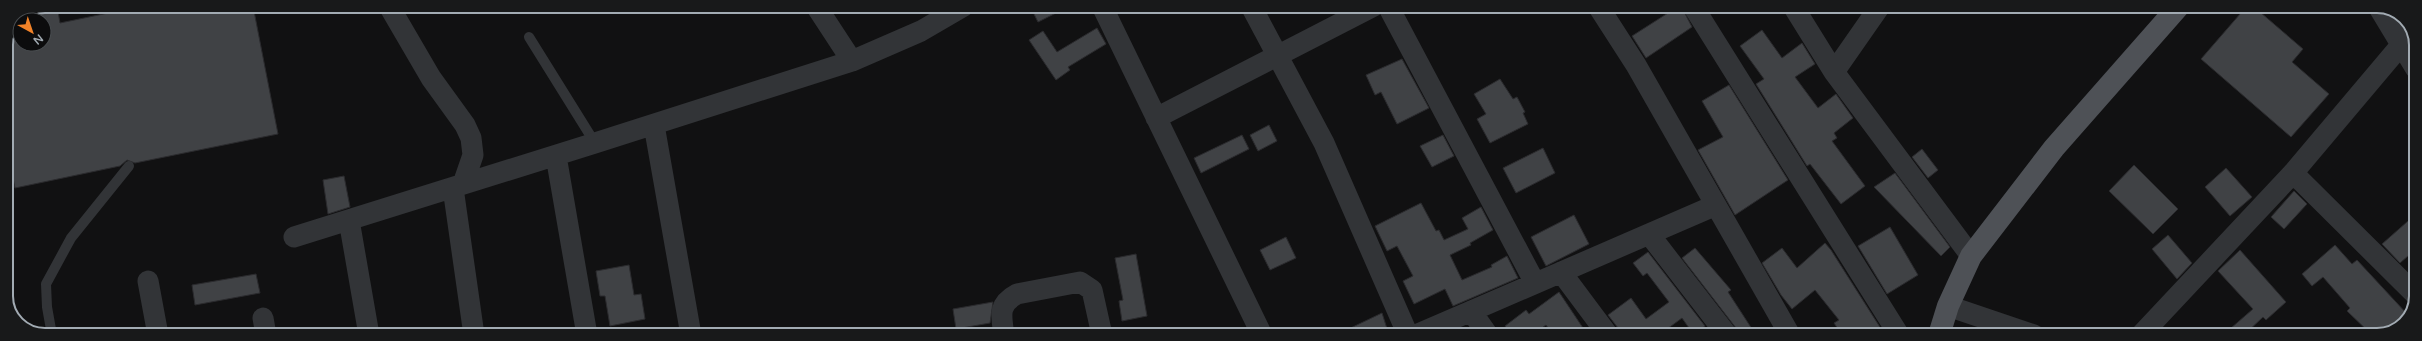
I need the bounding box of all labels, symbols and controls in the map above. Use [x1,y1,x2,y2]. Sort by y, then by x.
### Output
north arrow [12,12,52,52]
text: N [31,31,46,47]

